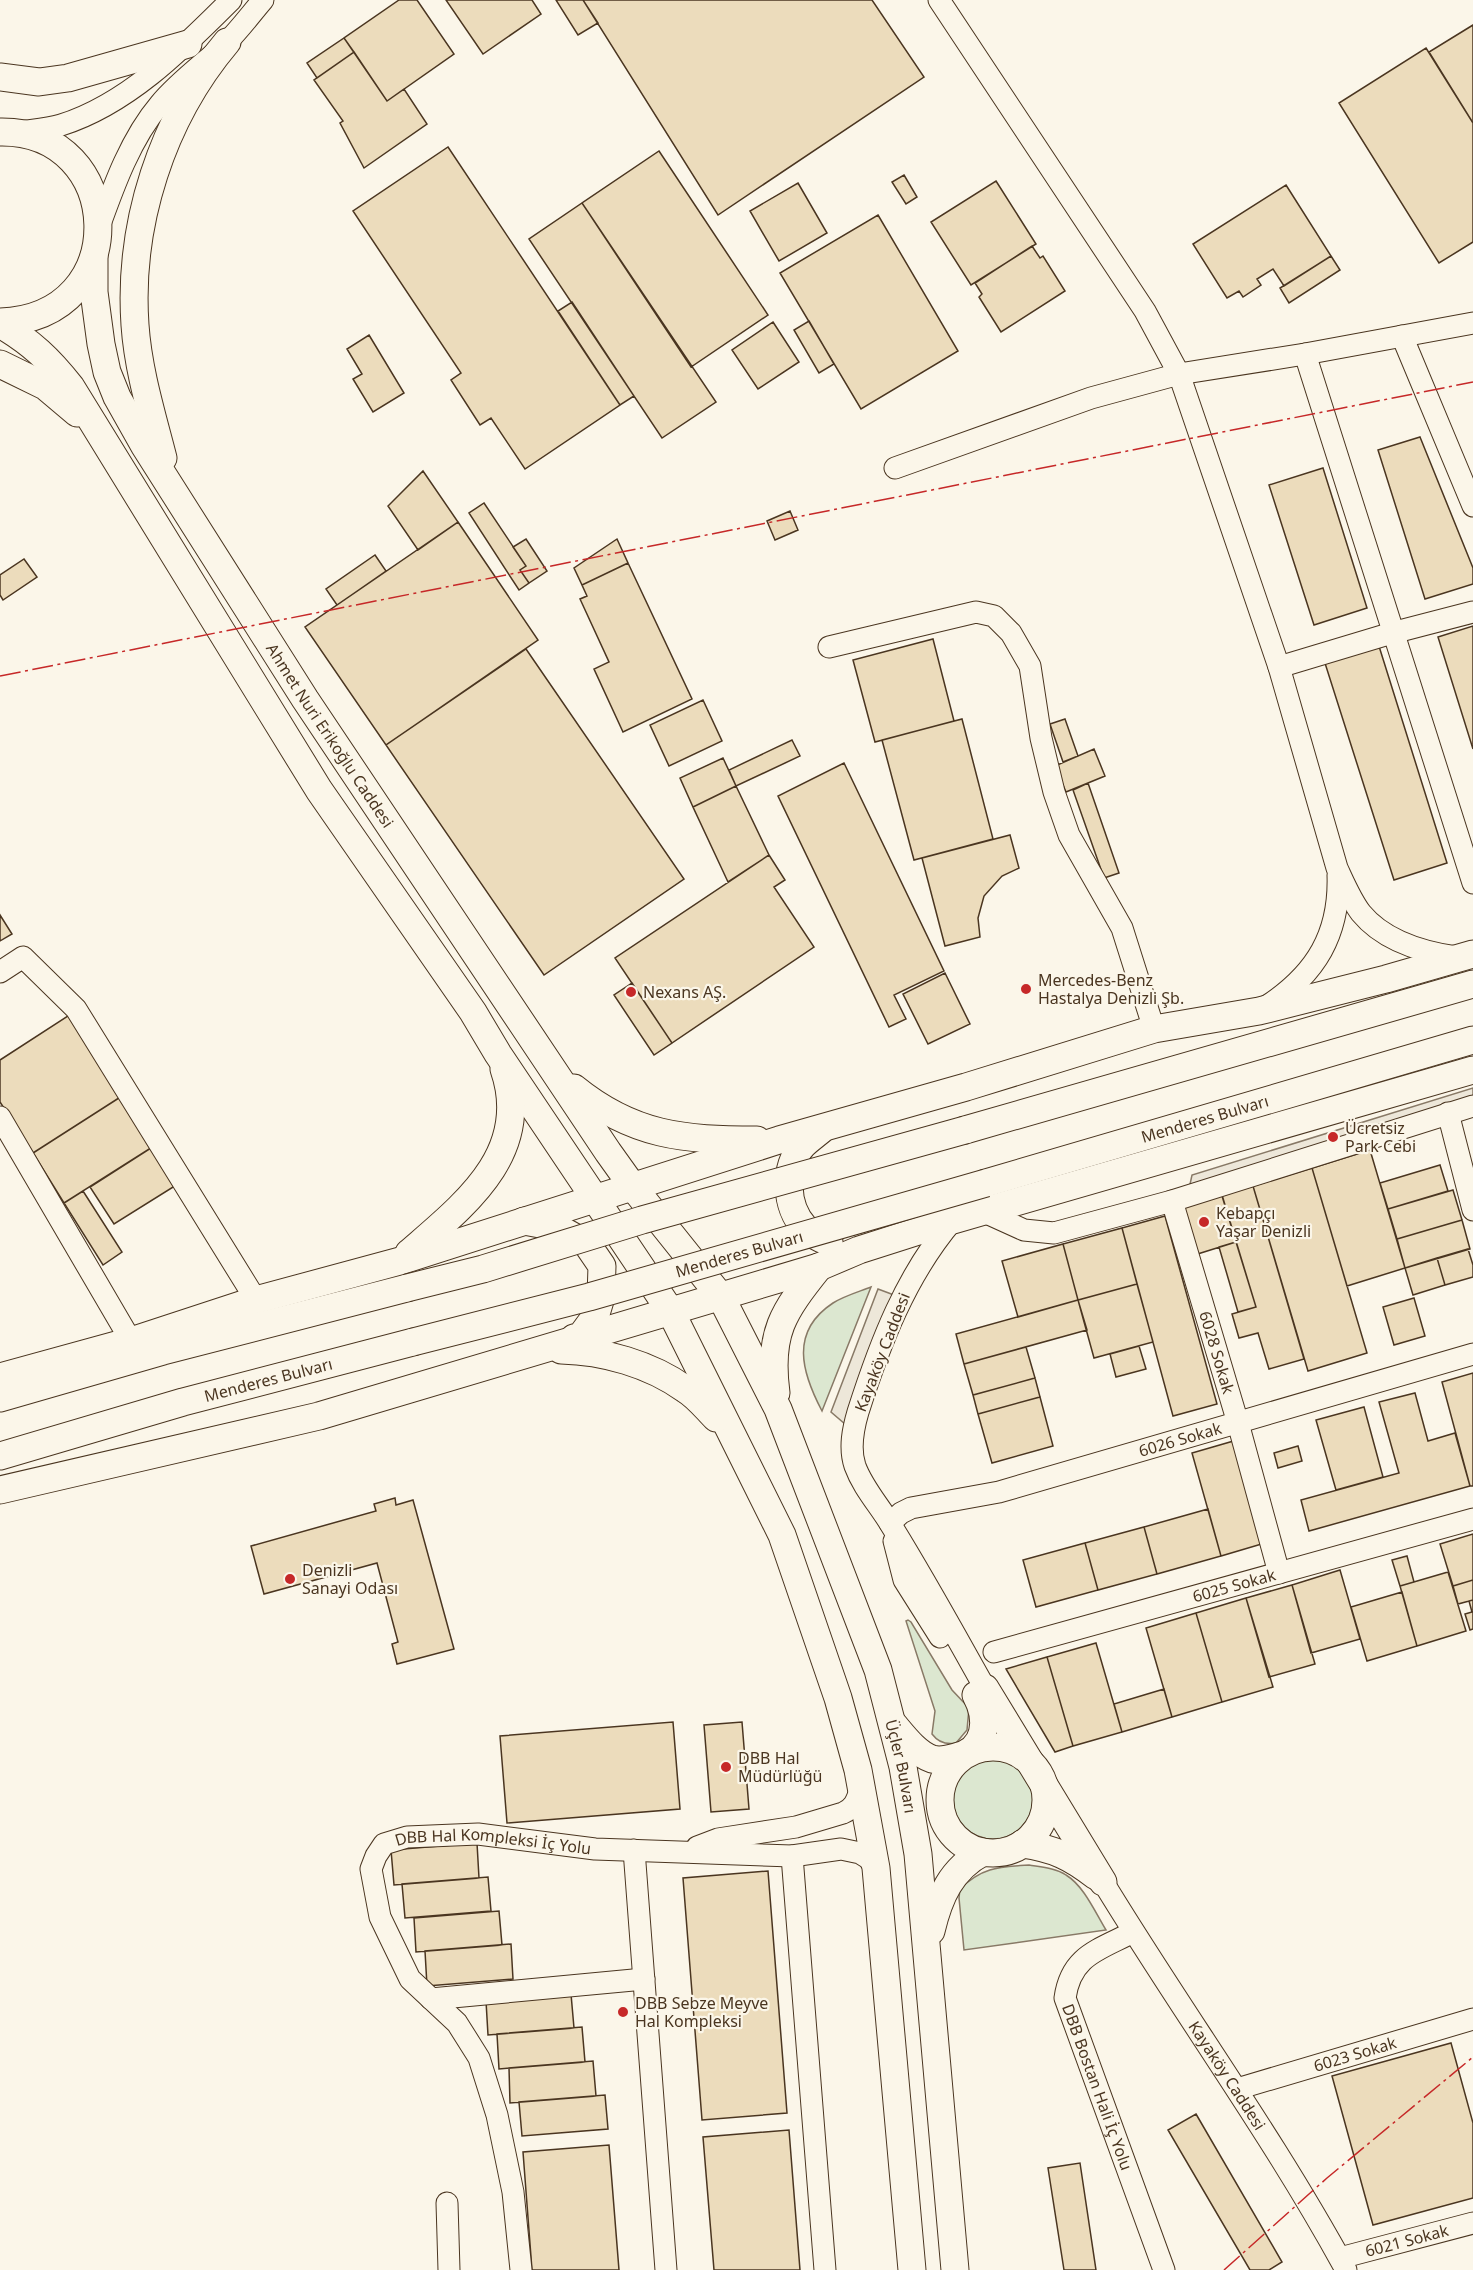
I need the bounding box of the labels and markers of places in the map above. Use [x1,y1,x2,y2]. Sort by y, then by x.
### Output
place label: Mercedes-Benz Hastalya Denizli Şb. [1038,969,1184,1009]
place label: Nexans AŞ. [643,981,726,1003]
marker: Mercedes-Benz Hastalya Denizli Şb. [1019,982,1033,996]
marker: Nexans AŞ. [624,985,638,999]
place label: Ücretsiz Park Cebi [1345,1117,1416,1157]
marker: Ücretsiz Park Cebi [1326,1130,1340,1144]
place label: Kebapçı Yaşar Denizli [1216,1202,1311,1242]
marker: Kebapçı Yaşar Denizli [1197,1215,1211,1229]
place label: Denizli Sanayi Odası [302,1559,398,1599]
marker: Denizli Sanayi Odası [283,1572,297,1586]
place label: DBB Hal Müdürlüğü [738,1747,822,1787]
marker: DBB Hal Müdürlüğü [719,1760,733,1774]
place label: DBB Sebze Meyve Hal Kompleksi [635,1992,768,2032]
marker: DBB Sebze Meyve Hal Kompleksi [616,2005,630,2019]

